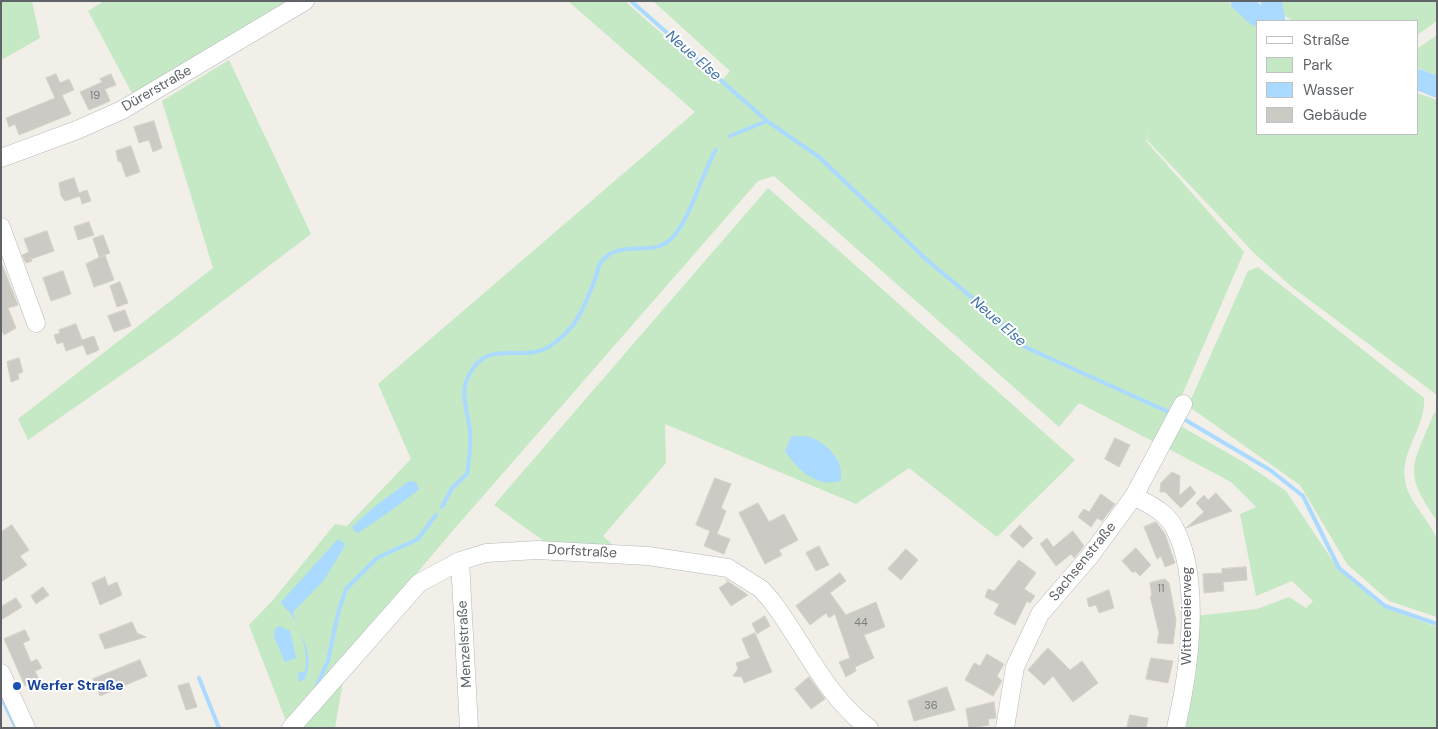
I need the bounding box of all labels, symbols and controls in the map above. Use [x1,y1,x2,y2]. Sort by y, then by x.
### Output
legend [1256,20,1418,135]
water label: Neue Else [662,27,724,85]
text: Straße [1303,30,1350,50]
text: Park [1303,55,1333,75]
street label: Dürerstraße [119,62,195,116]
text: Wasser [1303,80,1354,100]
house number: 19 [90,89,100,103]
text: Gebäude [1303,105,1367,125]
water label: Neue Else [967,293,1029,351]
street label: Sachsenstraße [1046,519,1120,605]
street label: Dorfstraße [547,542,617,562]
street label: Wittemeierweg [1179,567,1195,665]
house number: 11 [1158,582,1164,596]
street label: Menzelstraße [454,600,476,688]
house number: 44 [854,616,868,630]
place label: Werfer Straße [27,678,124,694]
marker: Werfer Straße [11,680,23,692]
house number: 36 [924,699,938,713]

